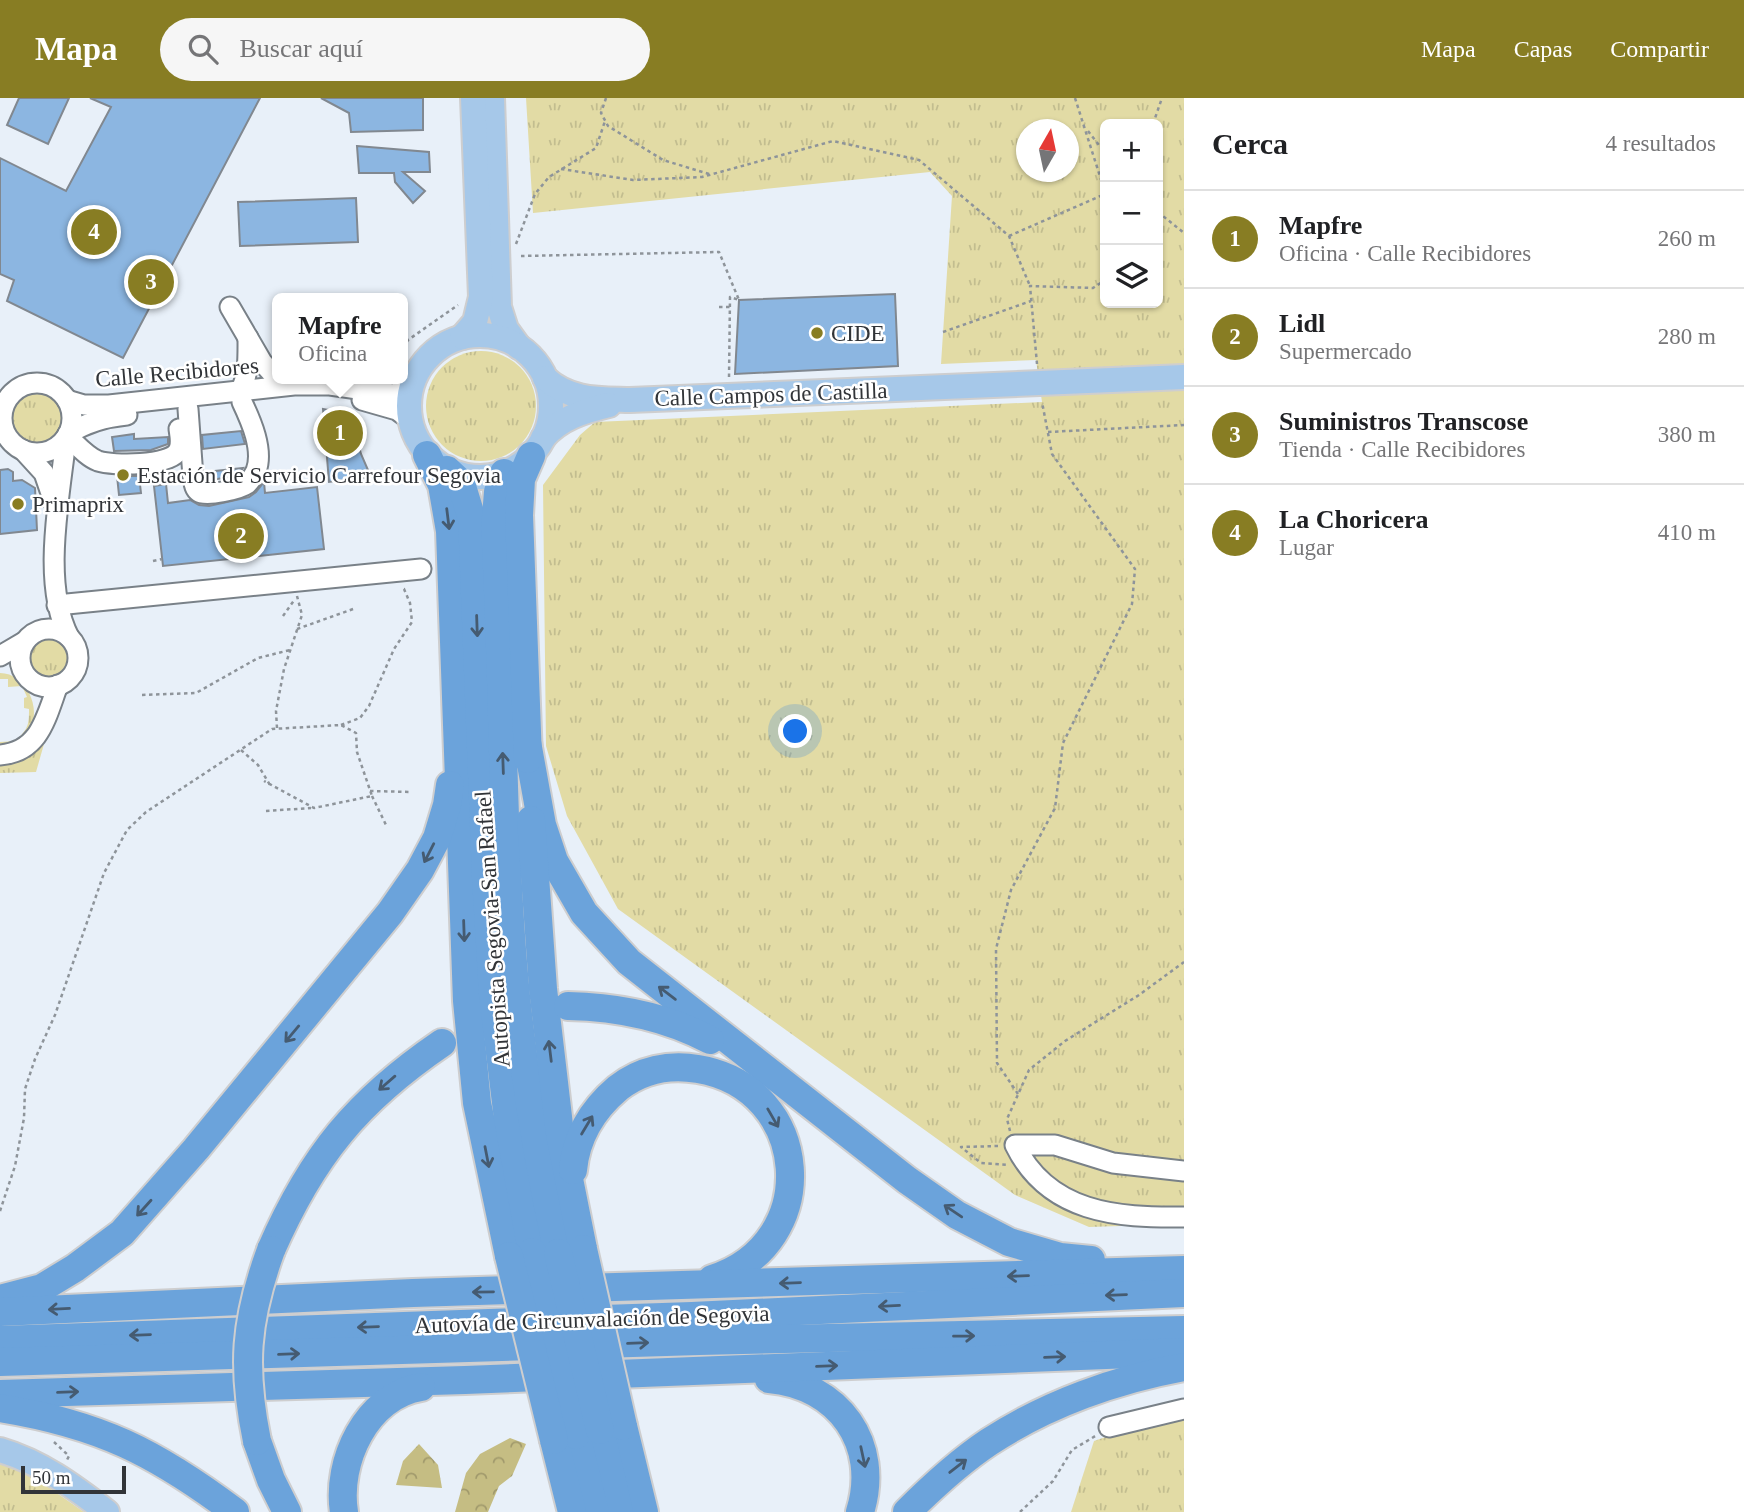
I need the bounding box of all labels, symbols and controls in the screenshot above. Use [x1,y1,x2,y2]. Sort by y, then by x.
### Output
search box [160,18,650,81]
icon: search [184,30,222,68]
text: Mapa [35,31,118,67]
text: Buscar aquí [240,34,363,63]
text: Mapa [1421,36,1476,62]
text: Capas [1514,36,1572,62]
text: Compartir [1610,36,1709,62]
north arrow [1016,119,1079,182]
map controls [1100,119,1163,308]
button: + [1100,119,1163,182]
text: Cerca [1212,127,1288,160]
text: 4 resultados [1605,131,1716,156]
button: − [1100,182,1163,245]
pin: 4 [71,206,117,258]
text: Mapfre [1279,211,1362,240]
text: 1 [1229,226,1241,251]
text: 260 m [1658,226,1716,251]
text: Oficina · Calle Recibidores [1279,241,1531,266]
button: layers [1100,245,1163,308]
pin: 3 [128,256,174,308]
popup [272,293,408,384]
text: Lidl [1279,309,1325,338]
text: Mapfre [298,311,382,340]
place label: CIDE [831,321,885,346]
text: 2 [1229,324,1241,349]
text: 280 m [1658,324,1716,349]
marker: CIDE [809,325,825,341]
text: Supermercado [1279,339,1412,364]
text: Oficina [298,341,367,366]
street label: Calle Recibidores [94,353,260,392]
street label: Calle Campos de Castilla [654,378,888,411]
pin: 1 [317,407,363,459]
text: Suministros Transcose [1279,407,1528,436]
text: 3 [1229,422,1241,447]
text: 380 m [1658,422,1716,447]
text: Tienda · Calle Recibidores [1279,437,1525,462]
place label: Estación de Servicio Carrefour Segovia [137,463,501,488]
marker: Estación de Servicio Carrefour Segovia [115,467,131,483]
place label: Primaprix [32,492,124,517]
marker: Primaprix [10,496,26,512]
text: La Choricera [1279,505,1428,534]
one-way arrow [442,507,455,530]
pin: 2 [218,510,264,562]
text: 4 [1229,520,1241,545]
text: 410 m [1658,520,1716,545]
text: Lugar [1279,535,1334,560]
one-way arrow [470,614,483,637]
your location [778,714,812,748]
one-way arrow [497,752,510,775]
street label: Autopista Segovia-San Rafael [470,790,515,1068]
one-way arrow [421,843,435,863]
one-way arrow [458,919,471,942]
one-way arrow [658,986,677,1001]
one-way arrow [284,1025,299,1043]
one-way arrow [544,1040,557,1062]
one-way arrow [378,1075,396,1091]
one-way arrow [767,1107,780,1128]
one-way arrow [580,1115,594,1135]
one-way arrow [481,1145,495,1168]
one-way arrow [136,1199,152,1217]
one-way arrow [943,1204,963,1218]
one-way arrow [1007,1269,1030,1282]
one-way arrow [779,1276,802,1290]
one-way arrow [471,1285,494,1298]
one-way arrow [1105,1289,1128,1302]
one-way arrow [878,1300,900,1313]
street label: Autovía de Circunvalación de Segovia [414,1301,770,1338]
one-way arrow [48,1303,71,1316]
one-way arrow [356,1321,379,1334]
one-way arrow [129,1328,152,1342]
one-way arrow [952,1329,975,1343]
one-way arrow [627,1337,650,1350]
one-way arrow [277,1347,300,1360]
one-way arrow [1043,1351,1066,1364]
one-way arrow [815,1359,838,1373]
one-way arrow [56,1385,79,1398]
one-way arrow [857,1445,870,1467]
one-way arrow [948,1459,967,1474]
scale bar [21,1463,126,1495]
text: 50 m [32,1467,71,1488]

